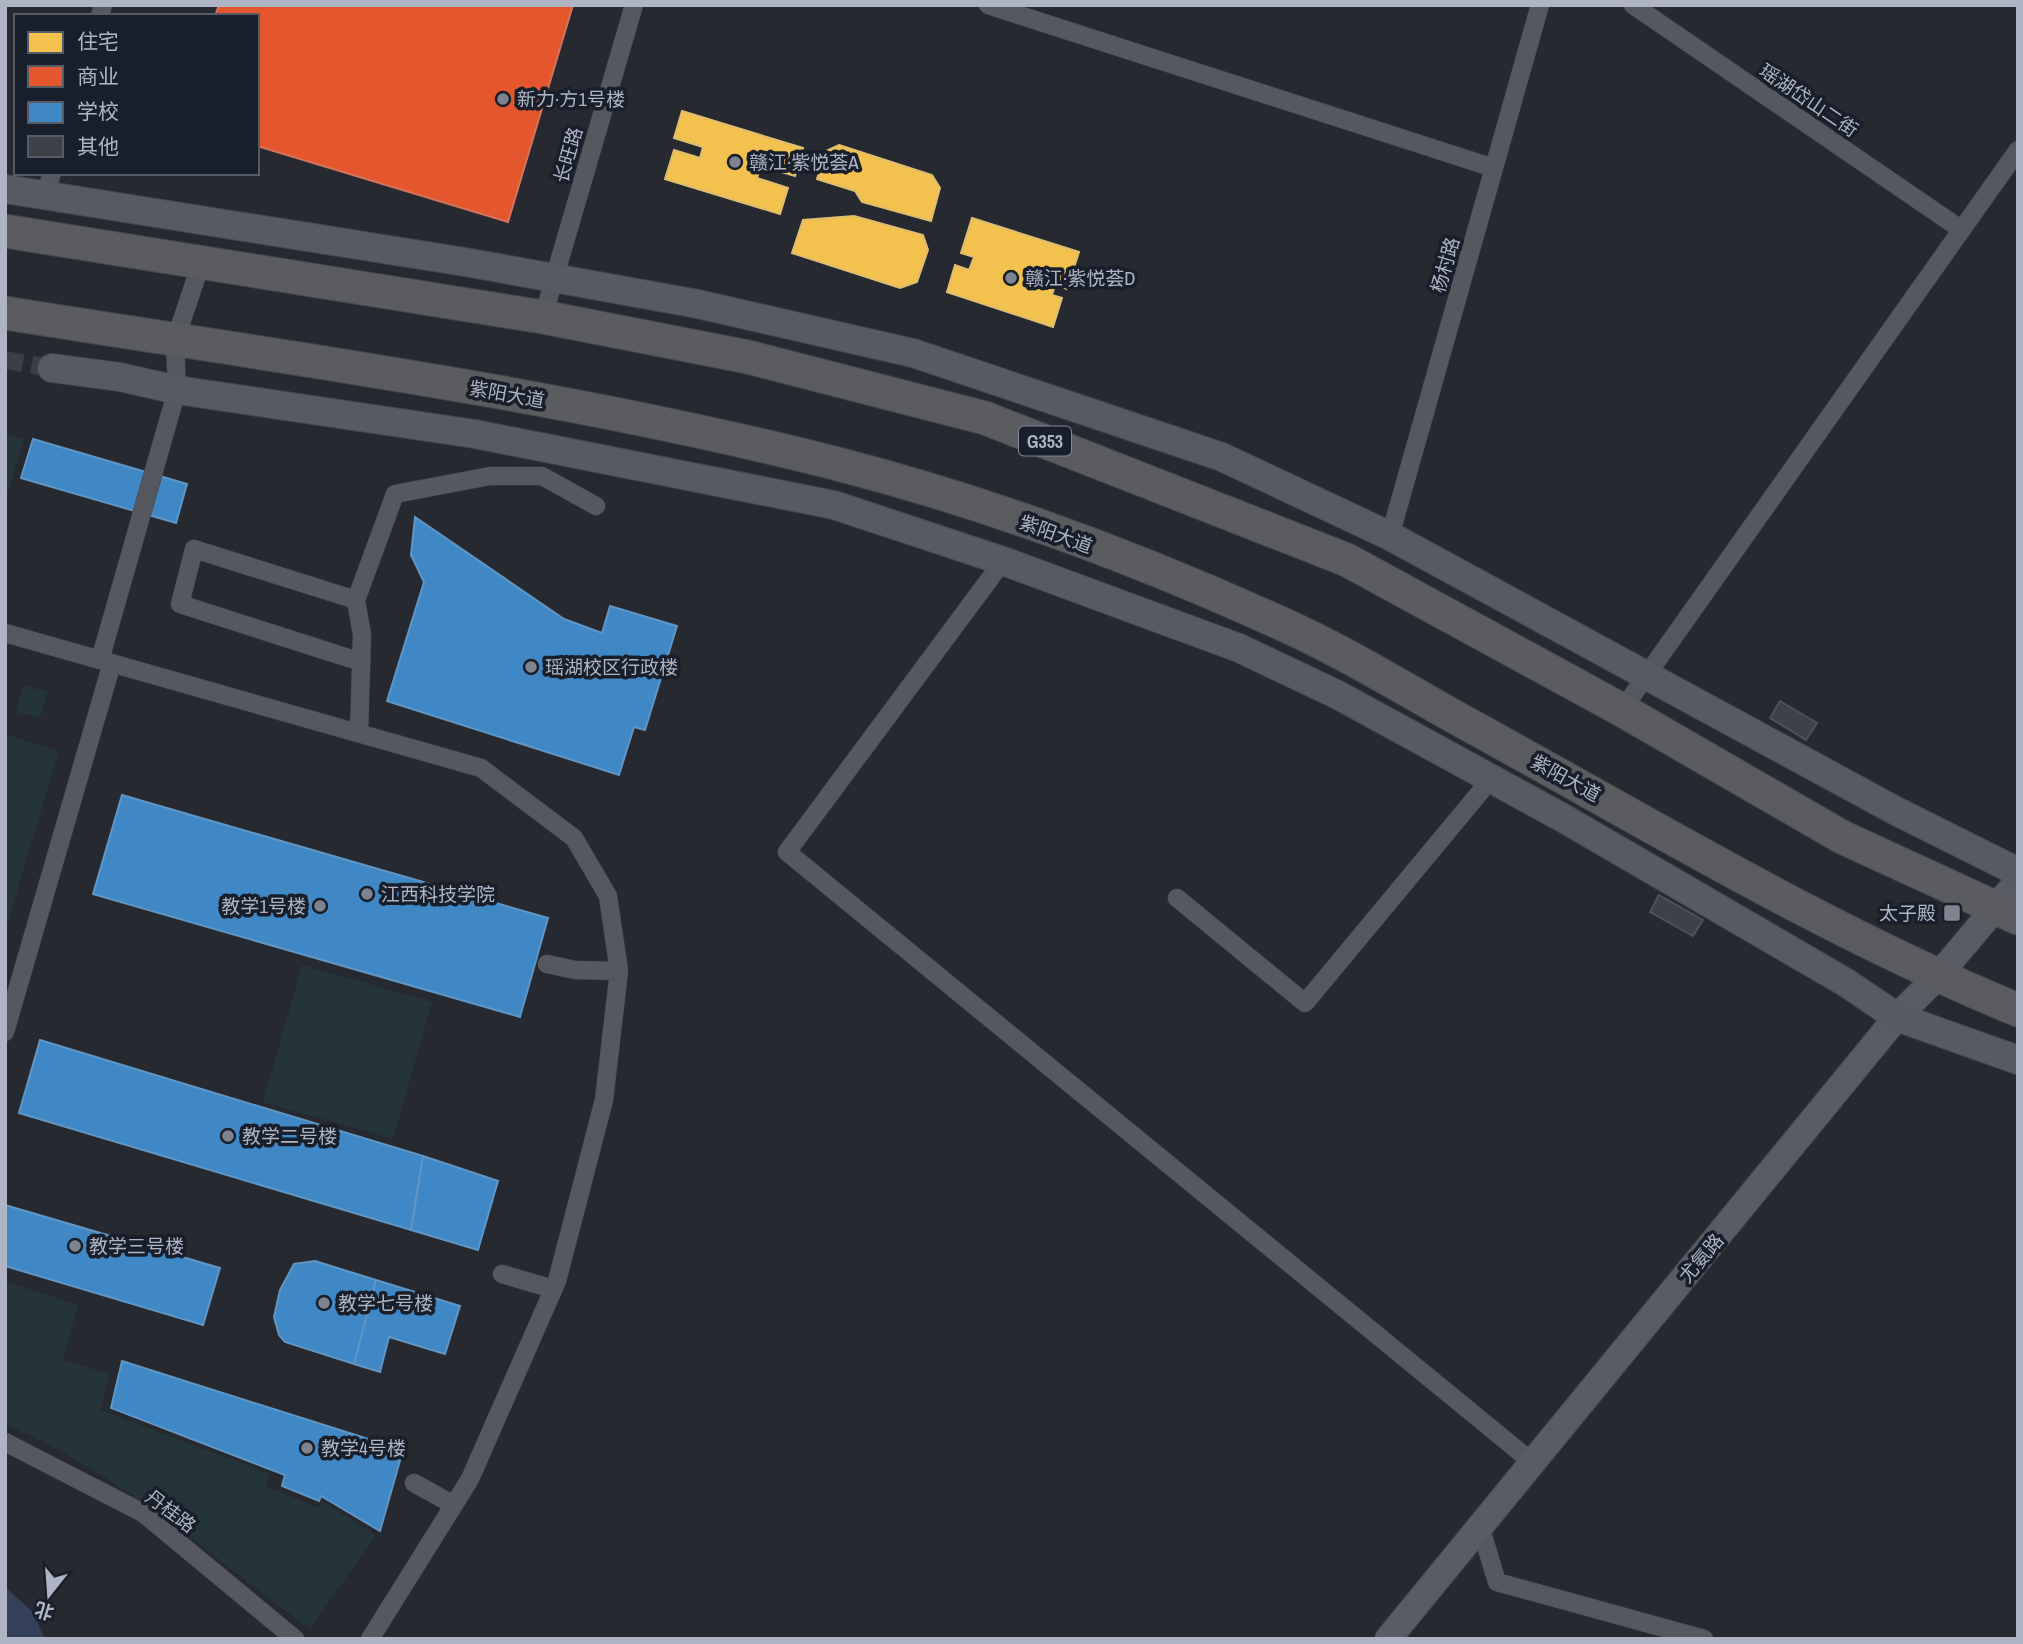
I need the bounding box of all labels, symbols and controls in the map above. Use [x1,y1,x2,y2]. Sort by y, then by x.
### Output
legend [14,14,259,175]
text: 住宅 [77,27,119,56]
street label: 瑶湖岱山二街 [1754,57,1864,143]
text: 商业 [77,62,119,91]
place label: 新力·方1号楼 [517,86,625,112]
marker: 新力·方1号楼 [495,91,511,107]
text: 学校 [77,97,119,126]
street label: 长旺路 [548,124,588,186]
text: 其他 [77,132,119,161]
place label: 赣江·紫悦荟A [749,149,859,175]
marker: 赣江·紫悦荟A [727,154,743,170]
street label: 杨村路 [1425,234,1465,296]
place label: 赣江·紫悦荟D [1025,265,1136,291]
marker: 赣江·紫悦荟D [1003,270,1019,286]
street label: 紫阳大道 [467,375,547,413]
road number: G353 [1019,426,1071,456]
street label: 紫阳大道 [1016,509,1096,559]
place label: 瑶湖校区行政楼 [545,654,678,680]
marker: 瑶湖校区行政楼 [523,659,539,675]
street label: 紫阳大道 [1526,748,1606,808]
place label: 江西科技学院 [381,881,495,907]
marker: 江西科技学院 [359,886,375,902]
place label: 教学1号楼 [221,893,306,919]
marker: 教学1号楼 [312,898,328,914]
place label: 太子殿 [1879,900,1936,926]
marker: 太子殿 [1942,903,1962,923]
place label: 教学二号楼 [242,1123,337,1149]
marker: 教学二号楼 [220,1128,236,1144]
street label: 尤氨路 [1673,1228,1729,1288]
place label: 教学三号楼 [89,1233,184,1259]
marker: 教学三号楼 [67,1238,83,1254]
place label: 教学七号楼 [338,1290,433,1316]
marker: 教学七号楼 [316,1295,332,1311]
place label: 教学4号楼 [321,1435,406,1461]
marker: 教学4号楼 [299,1440,315,1456]
street label: 丹桂路 [140,1483,202,1539]
north arrow [14,1560,84,1630]
text: 北 [31,1596,57,1626]

